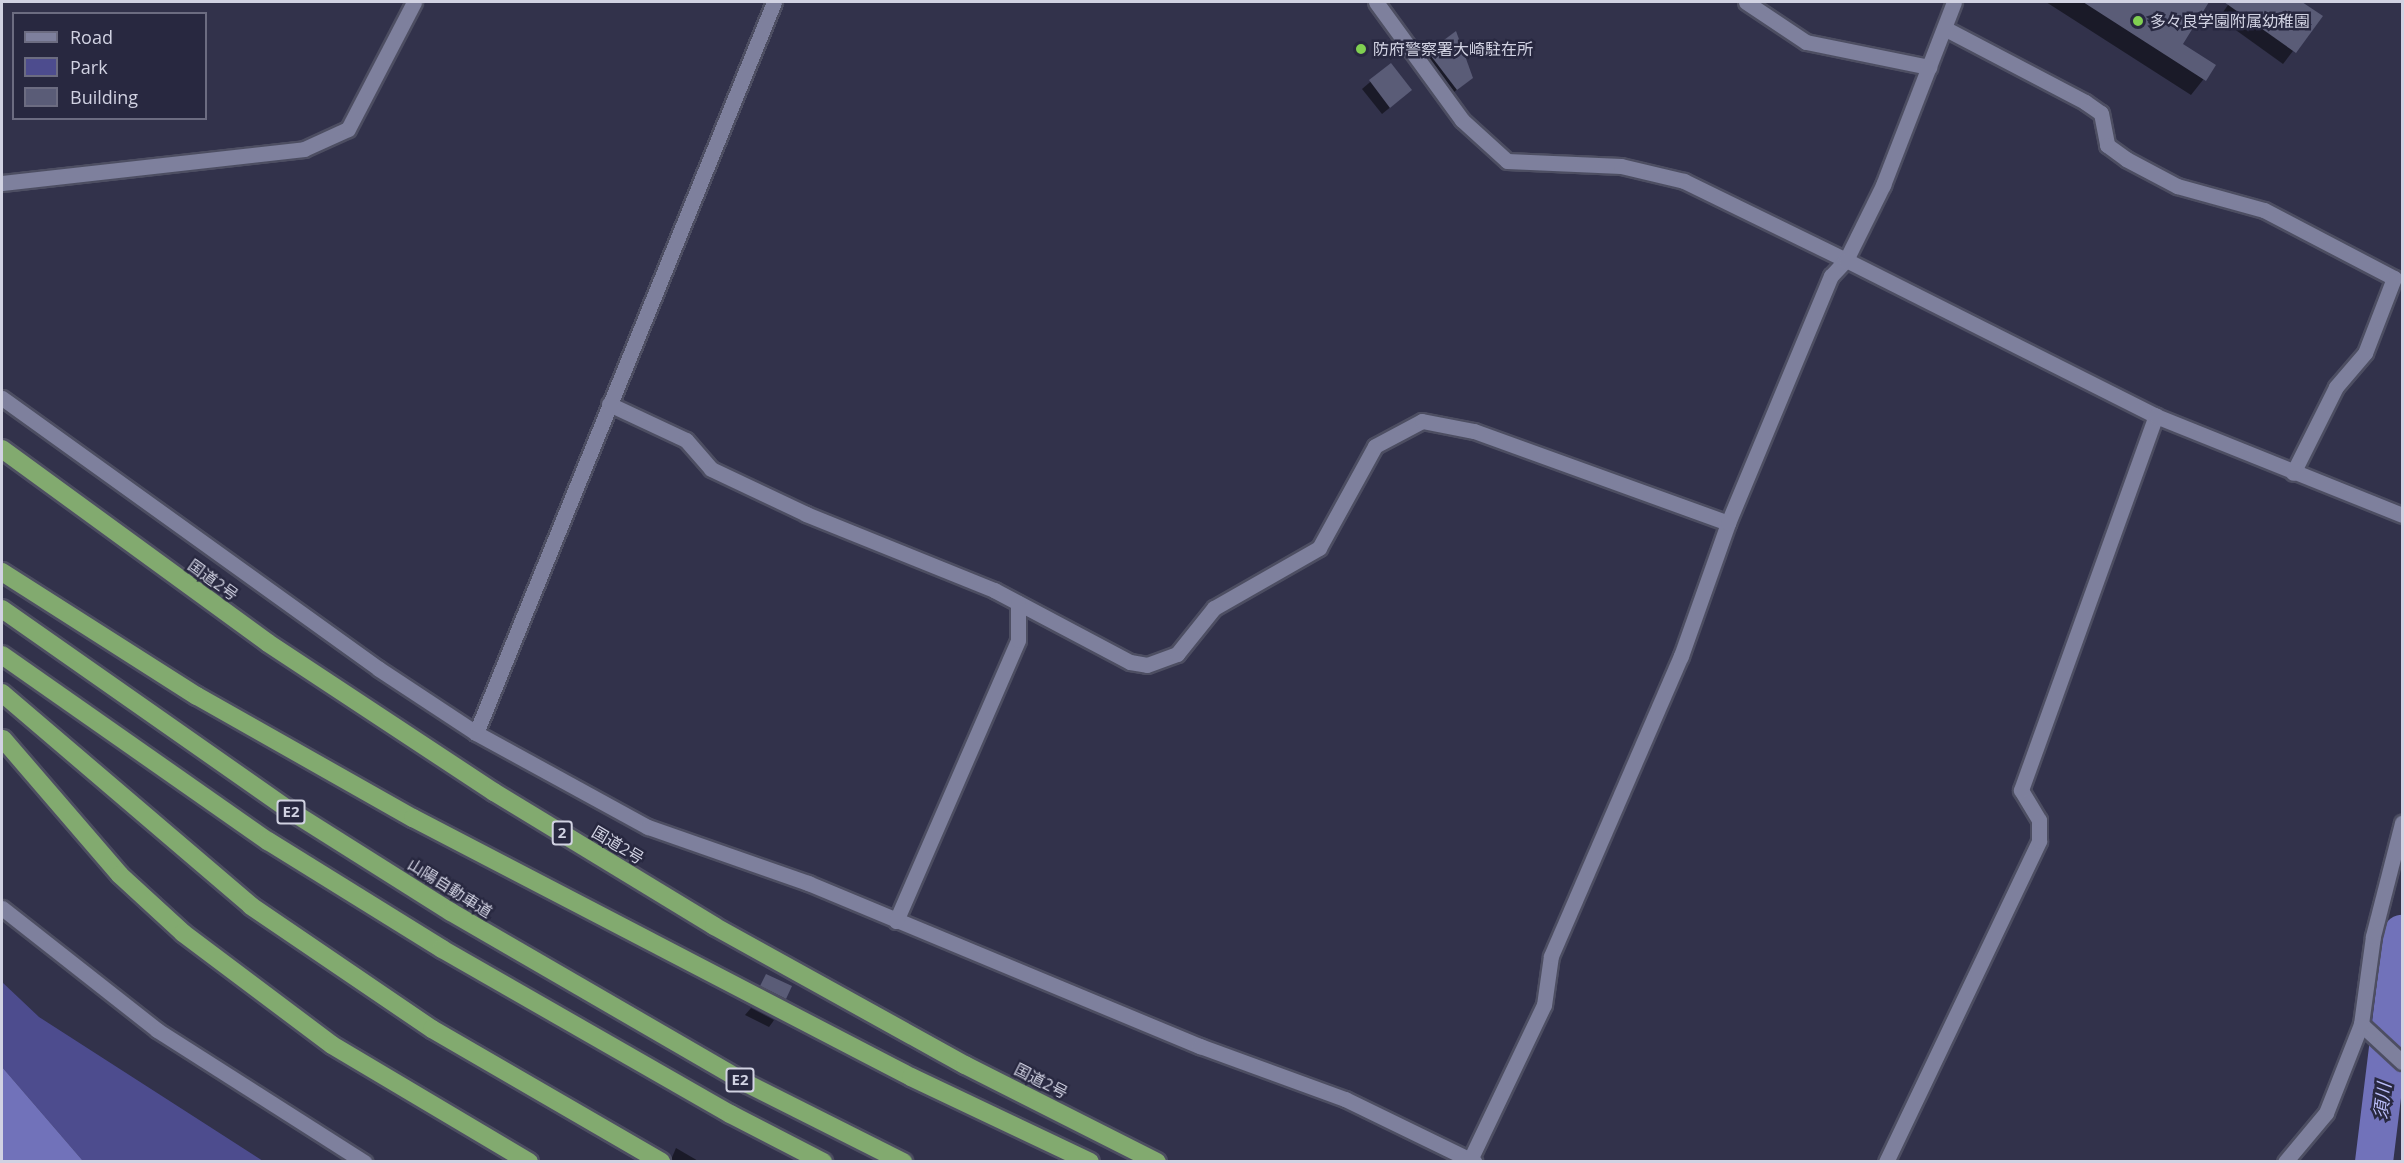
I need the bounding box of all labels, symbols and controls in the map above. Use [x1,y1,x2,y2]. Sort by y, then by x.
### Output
place label: 多々良学園附属幼稚園 [2150,11,2310,31]
legend [12,12,207,120]
marker: 多々良学園附属幼稚園 [2131,14,2145,28]
text: Road [70,25,113,49]
place label: 防府警察署大崎駐在所 [1373,39,1533,59]
marker: 防府警察署大崎駐在所 [1354,42,1368,56]
text: Park [70,55,108,79]
text: Building [70,85,138,109]
street label: 国道2号 [184,555,242,605]
road number: E2 [276,800,306,824]
road number: 2 [552,821,572,845]
street label: 国道2号 [589,822,647,868]
street label: 山陽自動車道 [404,854,496,922]
street label: 国道2号 [1011,1059,1071,1103]
road number: E2 [725,1068,755,1092]
water label: 須川 [2369,1082,2395,1120]

